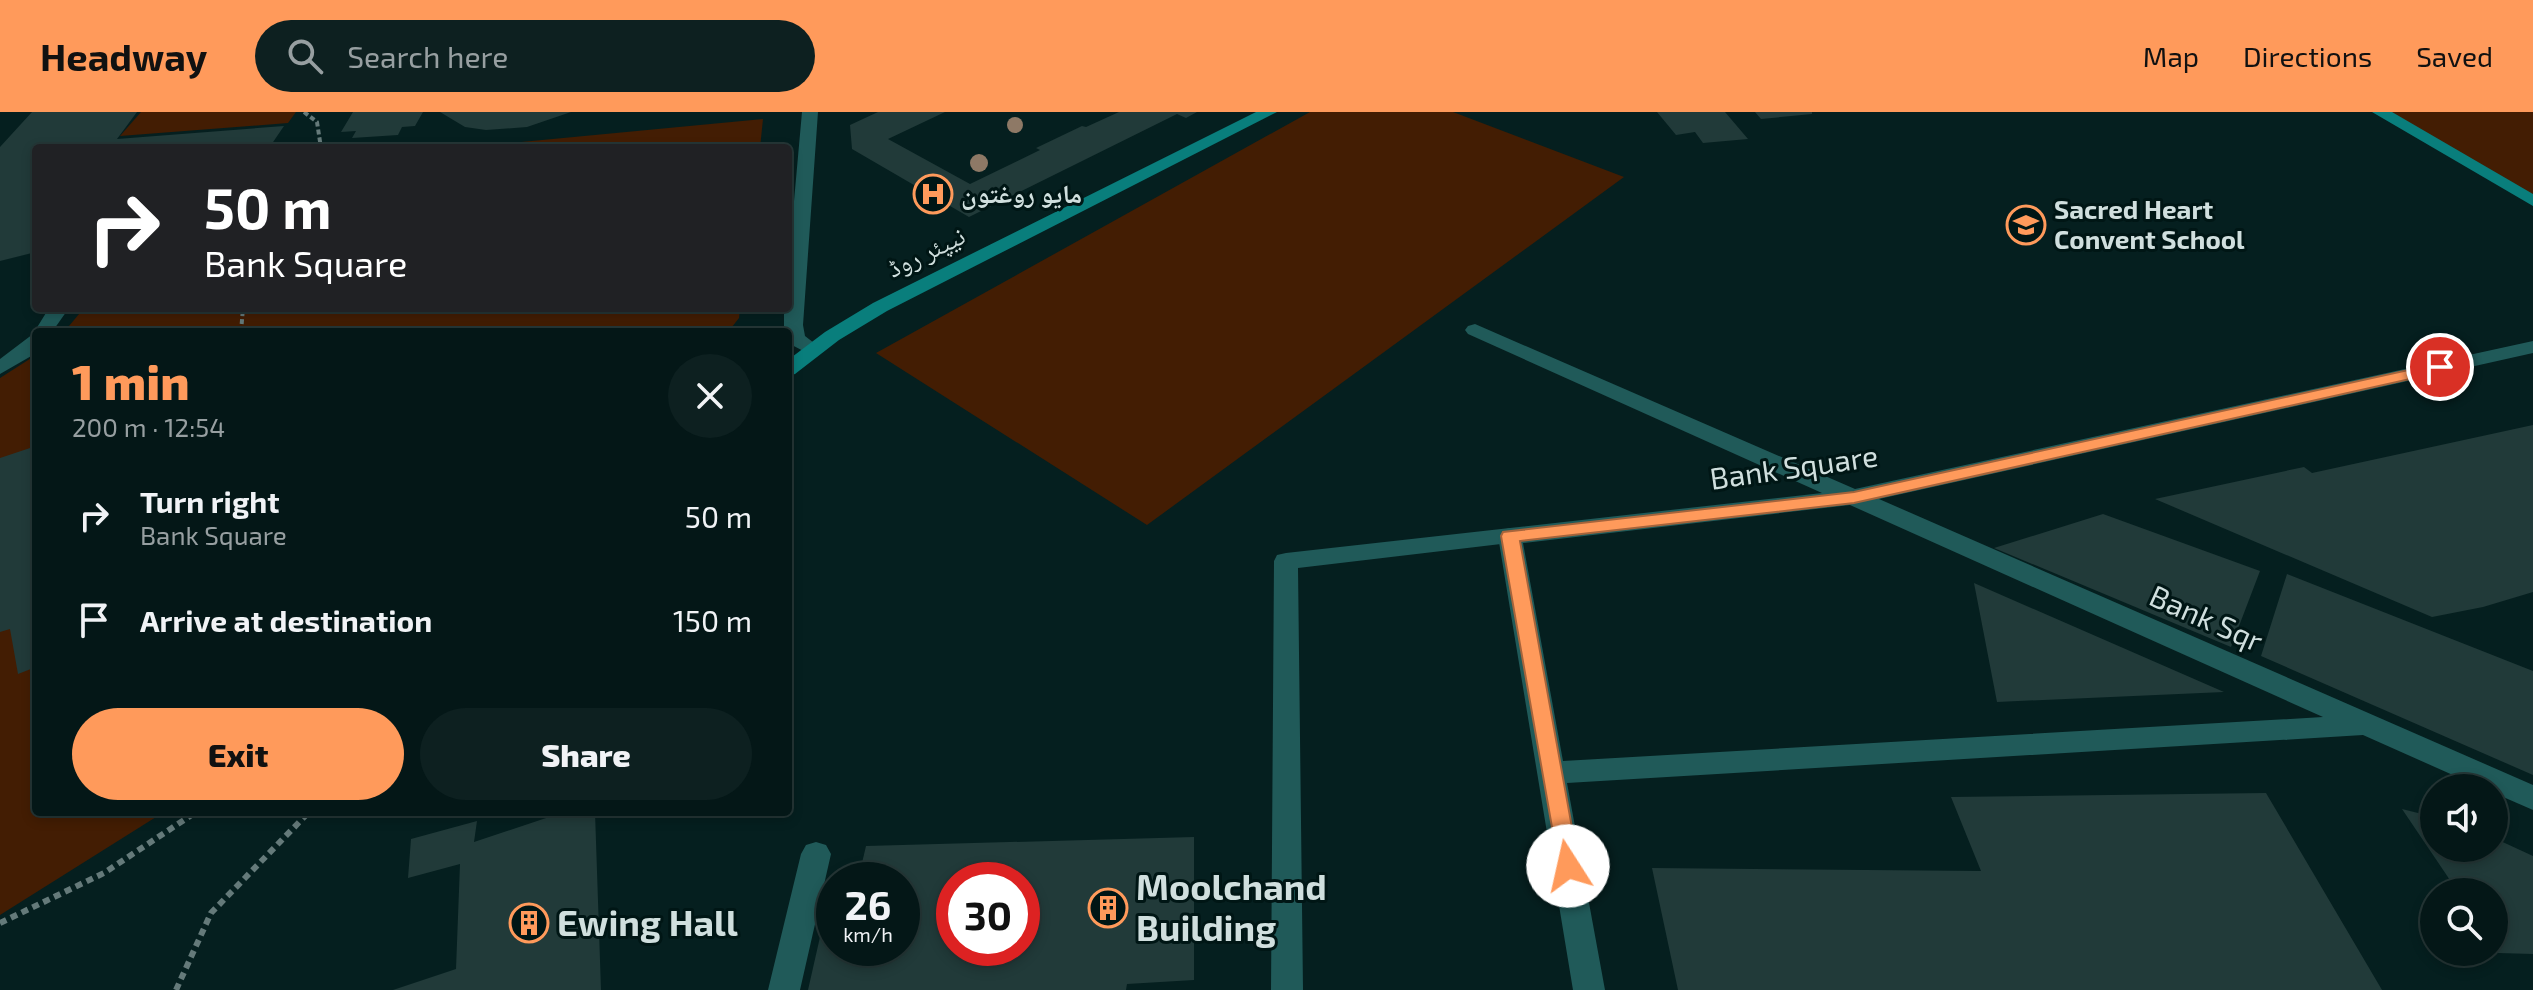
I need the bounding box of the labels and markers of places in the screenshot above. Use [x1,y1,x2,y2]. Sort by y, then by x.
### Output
hospital icon: مایو روغتون [912,173,954,215]
place label: مایو روغتون [961,177,1082,210]
place label: Sacred Heart Convent School [2054,193,2245,254]
school or university icon: Sacred Heart Convent School [2005,204,2047,246]
pin [2406,333,2474,401]
place label: Moolchand Building [1136,864,1327,948]
building icon: Moolchand Building [1087,887,1129,929]
place label: Ewing Hall [557,900,738,943]
building icon: Ewing Hall [508,902,550,944]

